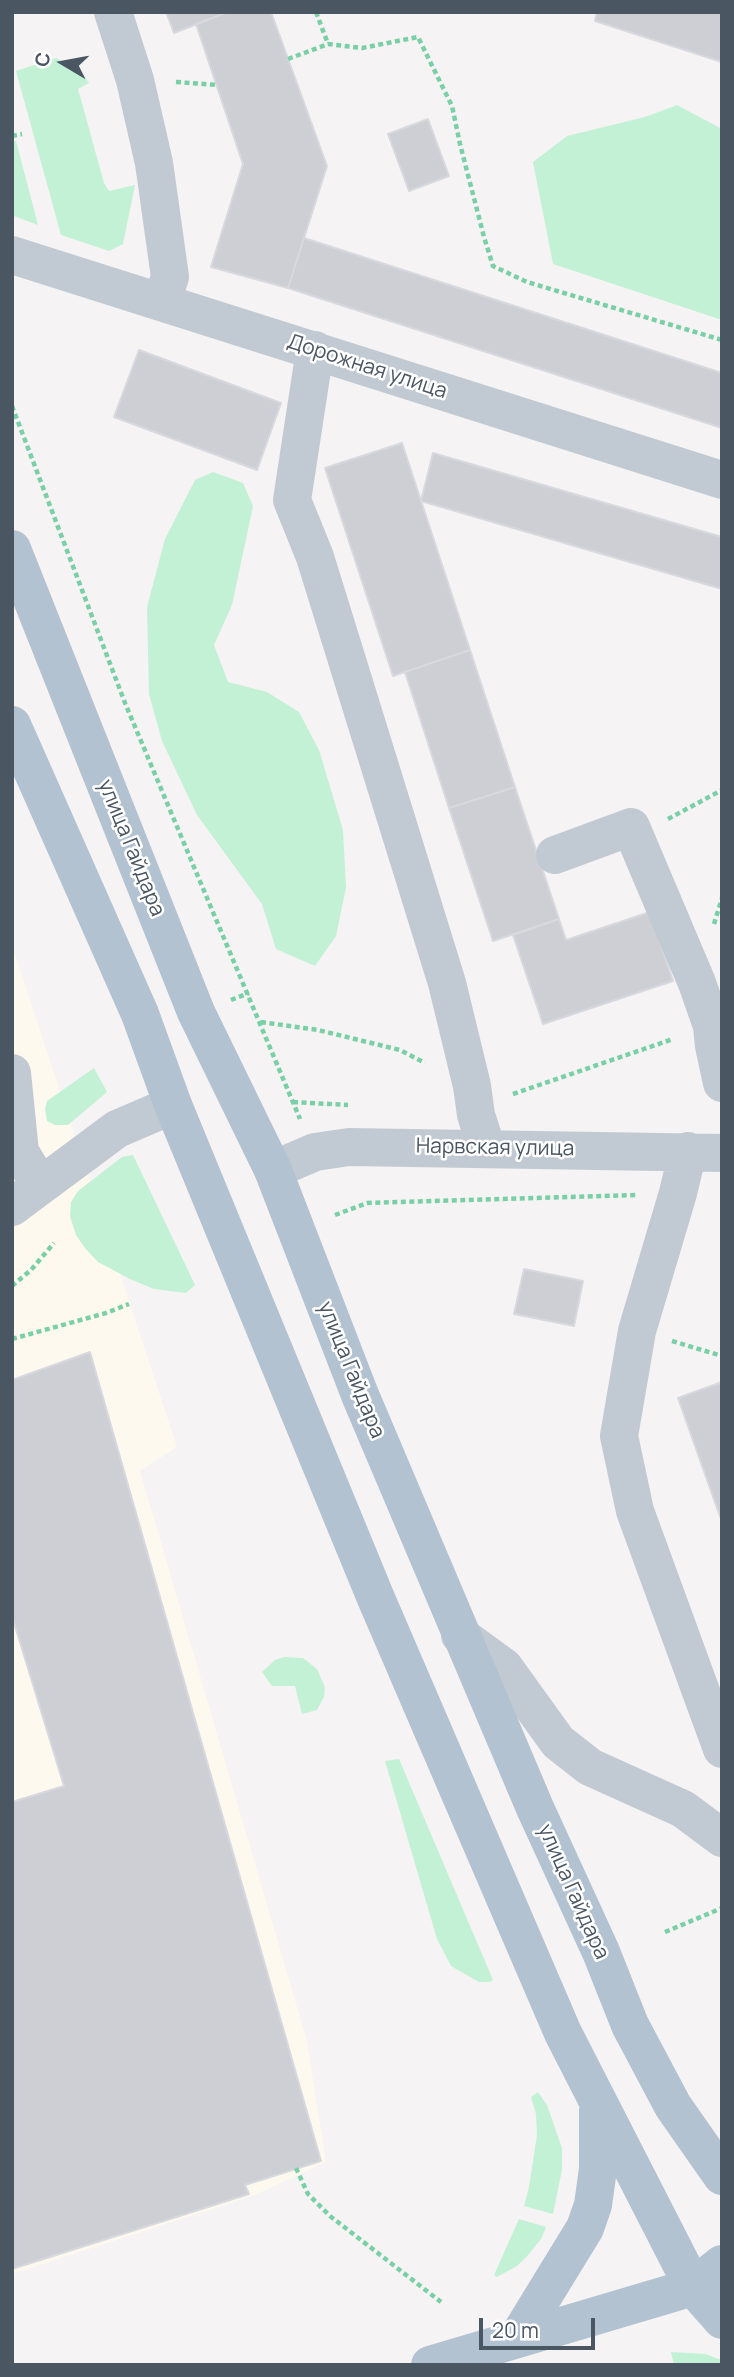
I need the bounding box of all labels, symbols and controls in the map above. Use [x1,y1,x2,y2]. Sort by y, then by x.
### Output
north arrow [28,28,98,98]
text: С [28,50,56,69]
street label: Дорожная улица [284,329,450,405]
street label: улица Гайдара [92,776,170,920]
street label: Нарвская улица [416,1134,574,1162]
street label: улица Гайдара [312,1298,390,1442]
street label: улица Гайдара [532,1821,614,1963]
scale bar [482,2304,598,2348]
text: 20 m [492,2316,539,2344]

